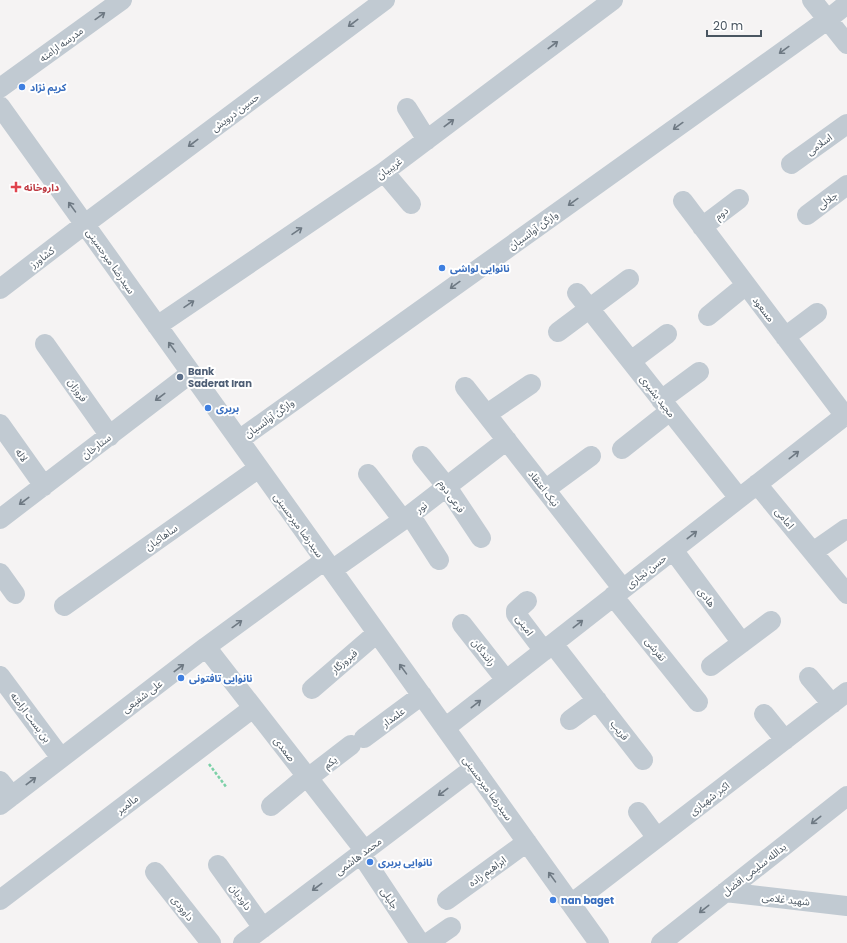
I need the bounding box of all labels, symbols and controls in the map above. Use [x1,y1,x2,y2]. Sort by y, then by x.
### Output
one-way arrow [94,12,105,21]
scale bar [707,12,761,38]
text: 20 m [713,17,743,34]
one-way arrow [348,19,359,28]
street label: مدرسه ارامنه [36,23,86,65]
one-way arrow [547,41,558,49]
one-way arrow [779,46,790,55]
place label: کریم نژاد [30,80,67,95]
marker: کریم نژاد [17,82,27,92]
street label: حسین درویش [208,89,263,135]
one-way arrow [443,119,454,128]
one-way arrow [673,122,684,130]
street label: اسلامی [803,130,835,159]
one-way arrow [188,139,199,147]
street label: غریبیان [373,154,405,183]
place label: داروخانه [24,180,59,195]
marker: داروخانه [11,182,21,192]
street label: جلالی [814,188,841,213]
one-way arrow [567,197,578,206]
one-way arrow [68,202,76,213]
street label: دوم [711,203,732,224]
street label: وازگن آوانسیان [505,207,561,254]
street label: سیدرضا میرحسینی [83,226,139,297]
one-way arrow [291,227,302,235]
street label: کشاورز [26,243,58,272]
place label: نانوایی لواشی [450,261,510,276]
marker: نانوایی لواشی [437,263,447,273]
one-way arrow [450,281,461,289]
street label: مسعود [749,293,778,325]
one-way arrow [184,300,195,308]
one-way arrow [168,342,176,353]
place label: Bank Saderat Iran [188,364,252,391]
marker: Bank Saderat Iran [175,372,185,382]
street label: مجید بشیری [636,372,679,421]
street label: فروزان [64,376,91,405]
one-way arrow [155,393,166,401]
street label: وازگن آوانسیان [241,395,297,442]
place label: بربری [216,401,239,416]
marker: بربری [203,403,213,413]
street label: ستارخان [78,430,114,462]
street label: لاله [12,446,32,465]
one-way arrow [789,451,800,460]
street label: نیک اعتقاد [525,467,563,510]
street label: فرعی دوم [434,477,469,517]
street label: سیدرضا میرحسینی [270,490,327,561]
one-way arrow [18,497,29,505]
street label: نور [412,498,431,517]
street label: امامی [771,505,798,532]
street label: ساهاکیان [142,521,181,554]
one-way arrow [686,531,697,540]
street label: حسن نجاری [623,551,670,592]
street label: هادی [694,584,719,610]
street label: امینی [512,612,537,639]
one-way arrow [232,620,243,628]
one-way arrow [573,620,584,628]
street label: تفرشی [641,634,670,664]
street label: رانندگان [468,635,499,669]
street label: فیروزگار [327,645,361,678]
one-way arrow [173,664,184,672]
one-way arrow [399,664,407,675]
place label: نانوایی تافتونی [189,671,253,686]
marker: نانوایی تافتونی [176,673,186,683]
street label: علی شفیعی [119,676,166,717]
street label: بن بست ارامنه [7,689,55,746]
one-way arrow [470,699,481,708]
street label: علمدار [378,704,408,731]
street label: قریب [607,717,633,744]
street label: صمدی [270,734,299,765]
street label: یکم [320,752,340,773]
street label: سیدرضا میرحسینی [459,753,516,824]
one-way arrow [25,777,36,785]
street label: اکبر شهبازی [686,778,732,819]
one-way arrow [437,787,448,796]
street label: مالمیر [112,791,141,818]
one-way arrow [811,815,822,824]
street label: محمد هاشمی [332,834,385,879]
street label: یدالله سلیمی افضل [719,840,790,899]
street label: ابراهیم زاده [465,853,509,890]
place label: نانوایی بربری [378,855,432,870]
marker: نانوایی بربری [365,857,375,867]
one-way arrow [548,872,556,883]
street label: داودیان [226,881,255,914]
one-way arrow [311,883,322,891]
street label: جلیلی [377,885,402,912]
street label: شهید غلامی [761,890,811,909]
street label: داوودی [168,892,197,924]
place label: nan baget [561,893,614,908]
marker: nan baget [548,895,558,905]
one-way arrow [698,905,709,914]

